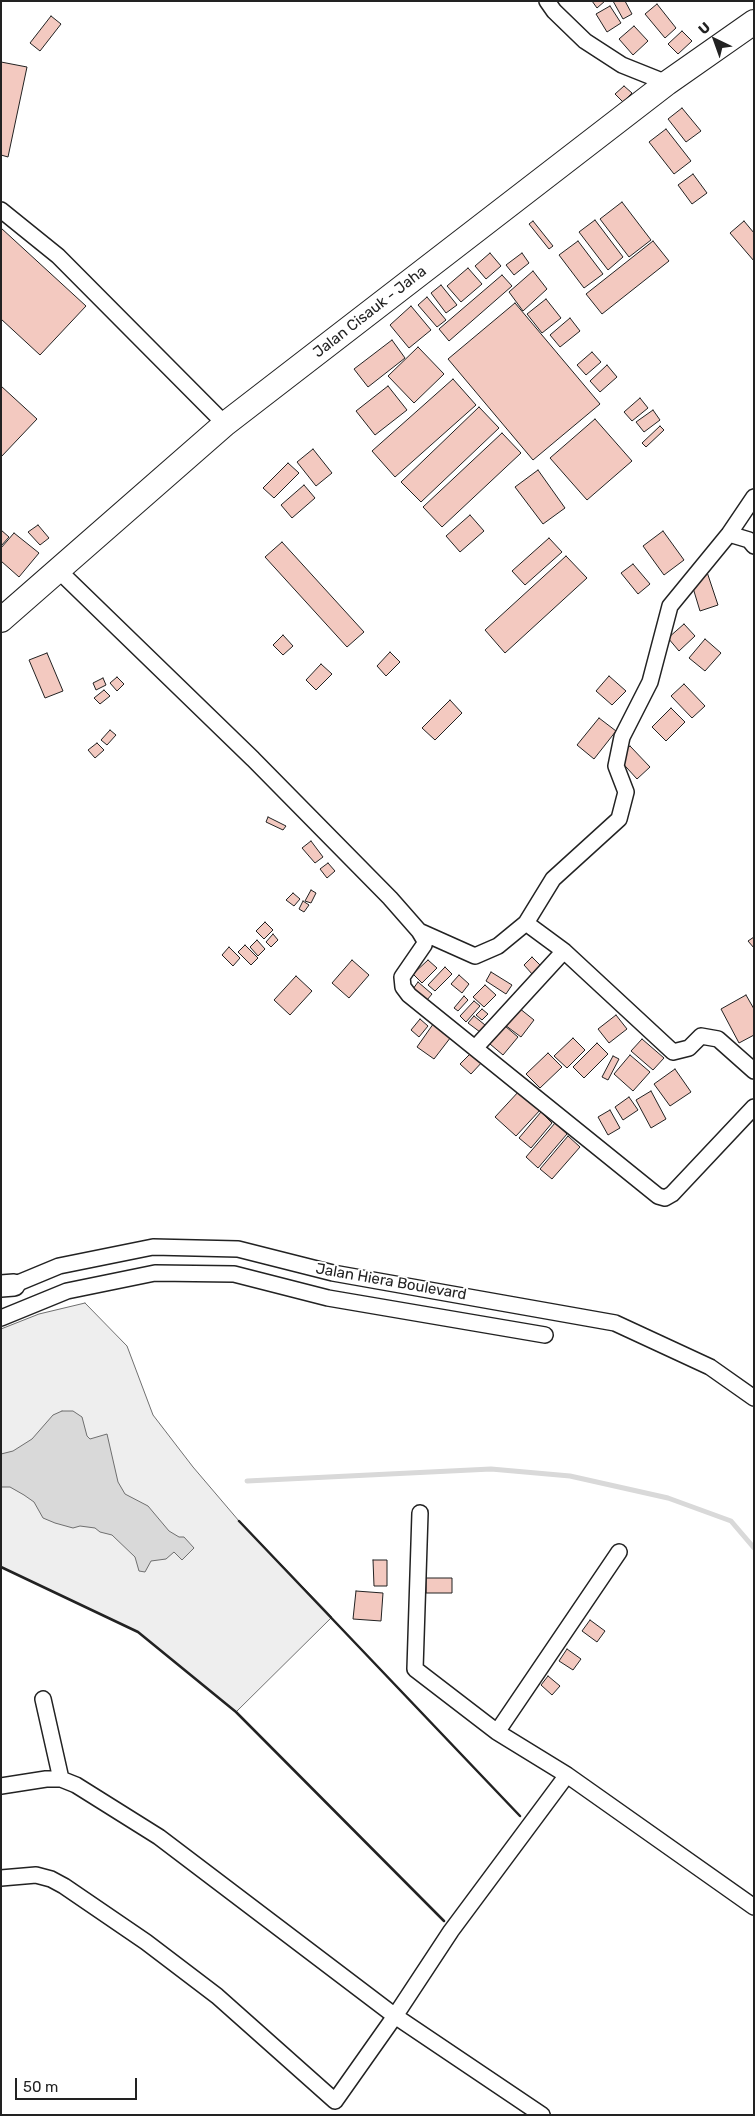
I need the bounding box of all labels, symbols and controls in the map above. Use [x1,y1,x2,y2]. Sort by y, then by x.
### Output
north arrow [690,15,740,65]
text: U [695,19,714,38]
street label: Jalan Cisauk - Jaha [310,262,430,362]
street label: Jalan Hiera Boulevard [314,1260,468,1304]
scale bar [18,2068,140,2100]
text: 50 m [23,2078,58,2096]

